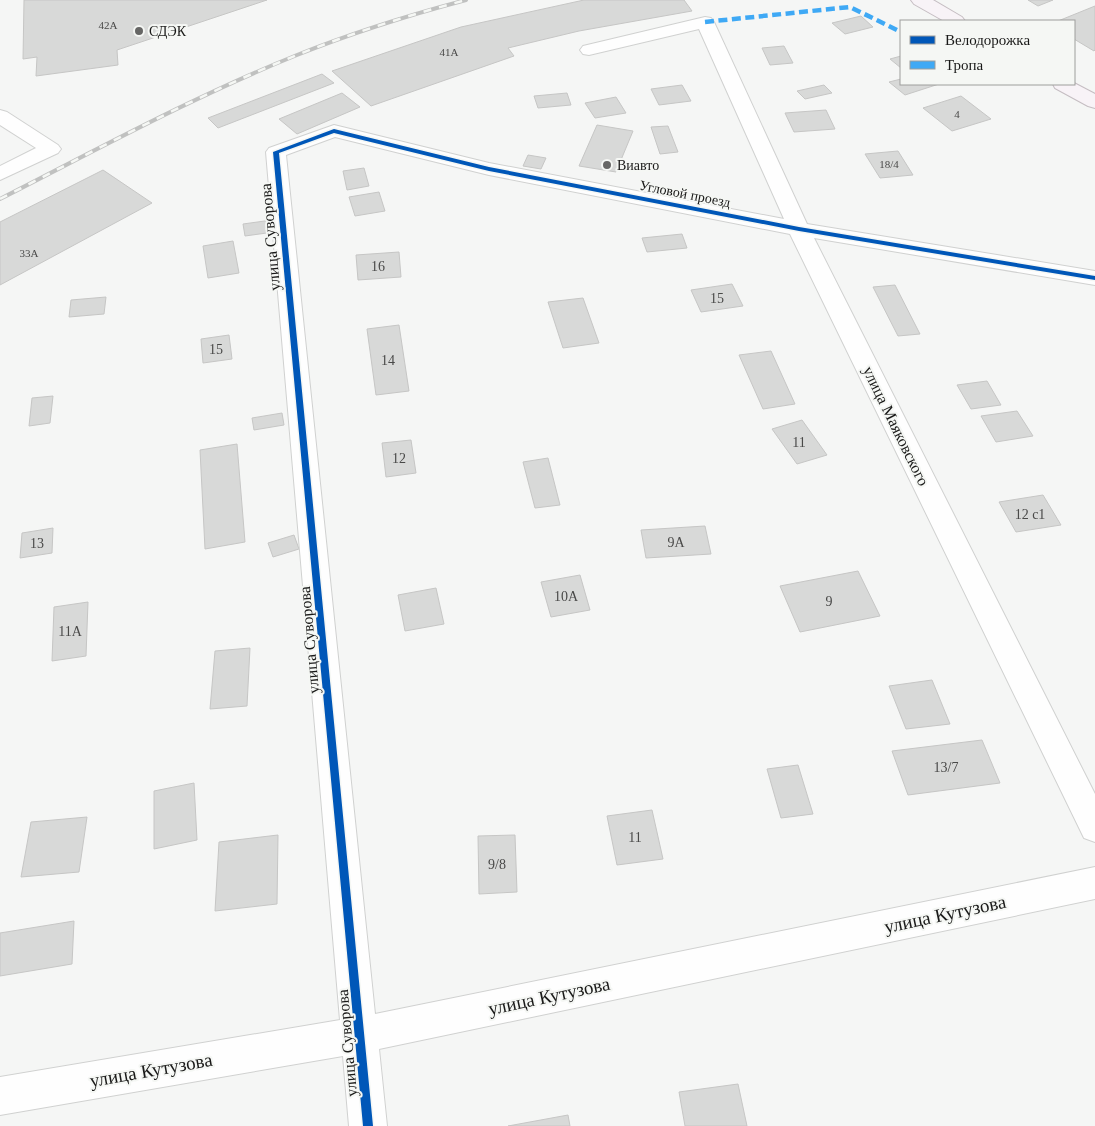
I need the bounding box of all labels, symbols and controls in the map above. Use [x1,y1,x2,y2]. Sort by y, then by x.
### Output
house number: 42А [99,19,118,31]
legend [900,20,1075,85]
place label: СДЭК [149,24,187,39]
marker: СДЭК [133,25,145,37]
text: Велодорожка [945,32,1030,48]
house number: 41А [440,46,459,58]
text: Тропа [945,57,984,73]
house number: 4 [954,108,960,120]
place label: Виавто [617,158,659,173]
house number: 18/4 [879,158,899,170]
marker: Виавто [601,159,613,171]
street label: Угловой проезд [638,178,732,210]
street label: улица Суворова [257,183,284,291]
house number: 33А [20,247,39,259]
house number: 16 [371,259,385,274]
house number: 15 [710,291,724,306]
house number: 15 [209,342,223,357]
house number: 14 [381,353,395,368]
street label: улица Маяковского [859,363,932,489]
house number: 11 [792,435,806,450]
house number: 12 [392,451,406,466]
house number: 12 с1 [1015,507,1045,522]
house number: 9А [667,535,685,550]
house number: 13 [30,536,44,551]
street label: улица Суворова [296,586,323,694]
house number: 10А [554,589,579,604]
house number: 9 [826,594,833,609]
house number: 11А [58,624,83,639]
house number: 13/7 [934,760,958,775]
house number: 11 [628,830,642,845]
house number: 9/8 [488,857,506,872]
street label: улица Кутузова [882,891,1008,937]
street label: улица Кутузова [486,973,612,1019]
street label: улица Суворова [334,989,361,1097]
street label: улица Кутузова [88,1049,214,1091]

